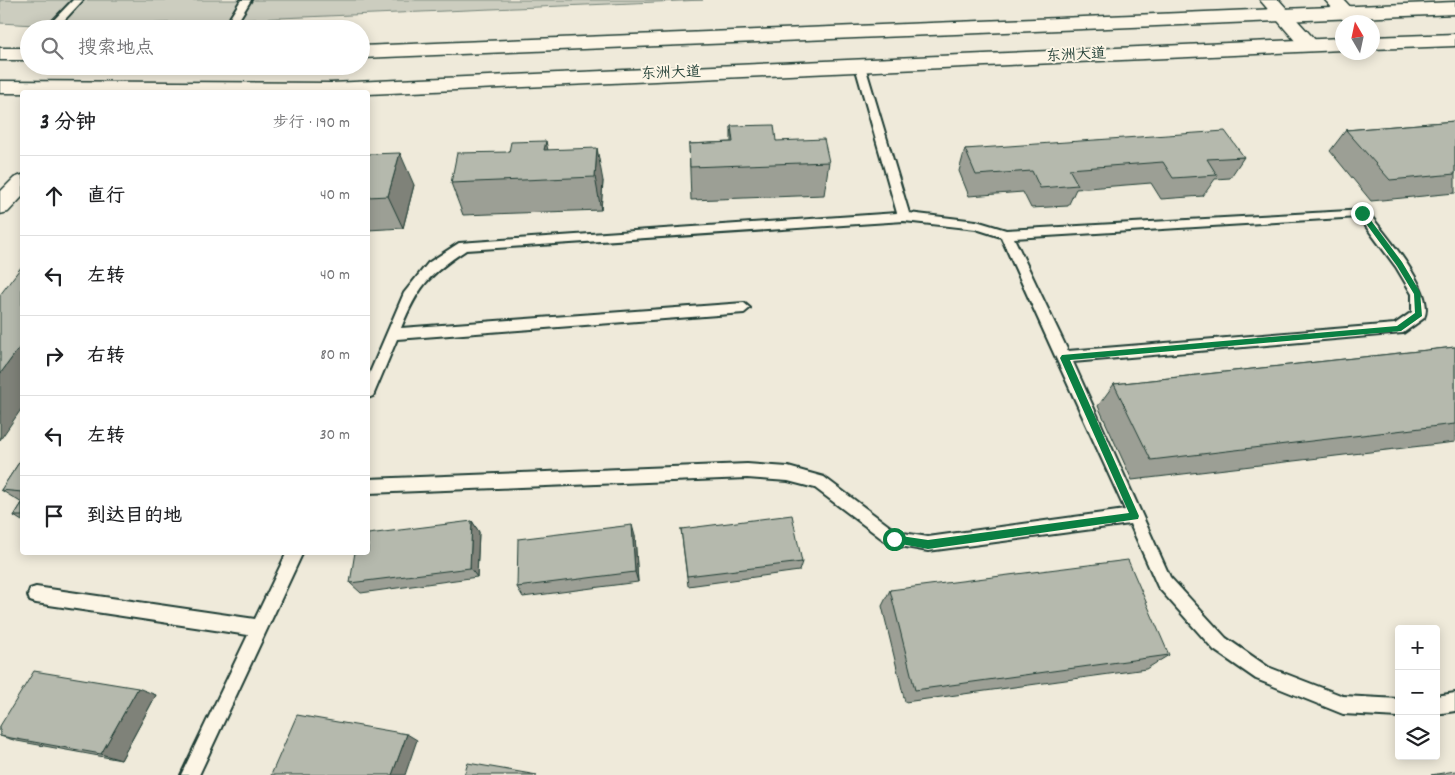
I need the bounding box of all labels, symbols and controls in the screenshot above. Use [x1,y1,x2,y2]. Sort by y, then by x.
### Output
north arrow [1335,15,1380,60]
search box [20,20,370,75]
icon: search [38,34,66,62]
text: 搜索地点 [78,36,154,63]
street label: 东洲大道 [1045,43,1107,69]
street label: 东洲大道 [641,62,701,86]
text: 3 分钟 [40,109,96,139]
text: 步行 · 190 m [273,112,350,135]
icon: ahead [40,182,68,210]
text: 直行 [87,184,125,211]
text: 40 m [320,184,350,207]
route end [1351,202,1374,225]
icon: left [40,262,68,290]
text: 左转 [87,264,125,291]
text: 40 m [320,264,350,287]
icon: right [40,342,68,370]
text: 右转 [87,344,125,371]
text: 80 m [320,344,350,367]
icon: left [40,422,68,450]
text: 左转 [87,424,125,451]
text: 30 m [320,424,350,447]
icon: arrive [40,502,68,530]
text: 到达目的地 [87,504,182,531]
route start [883,528,906,551]
map controls [1395,625,1440,760]
button: + [1395,625,1440,670]
button: − [1395,670,1440,715]
button: layers [1395,715,1440,760]

